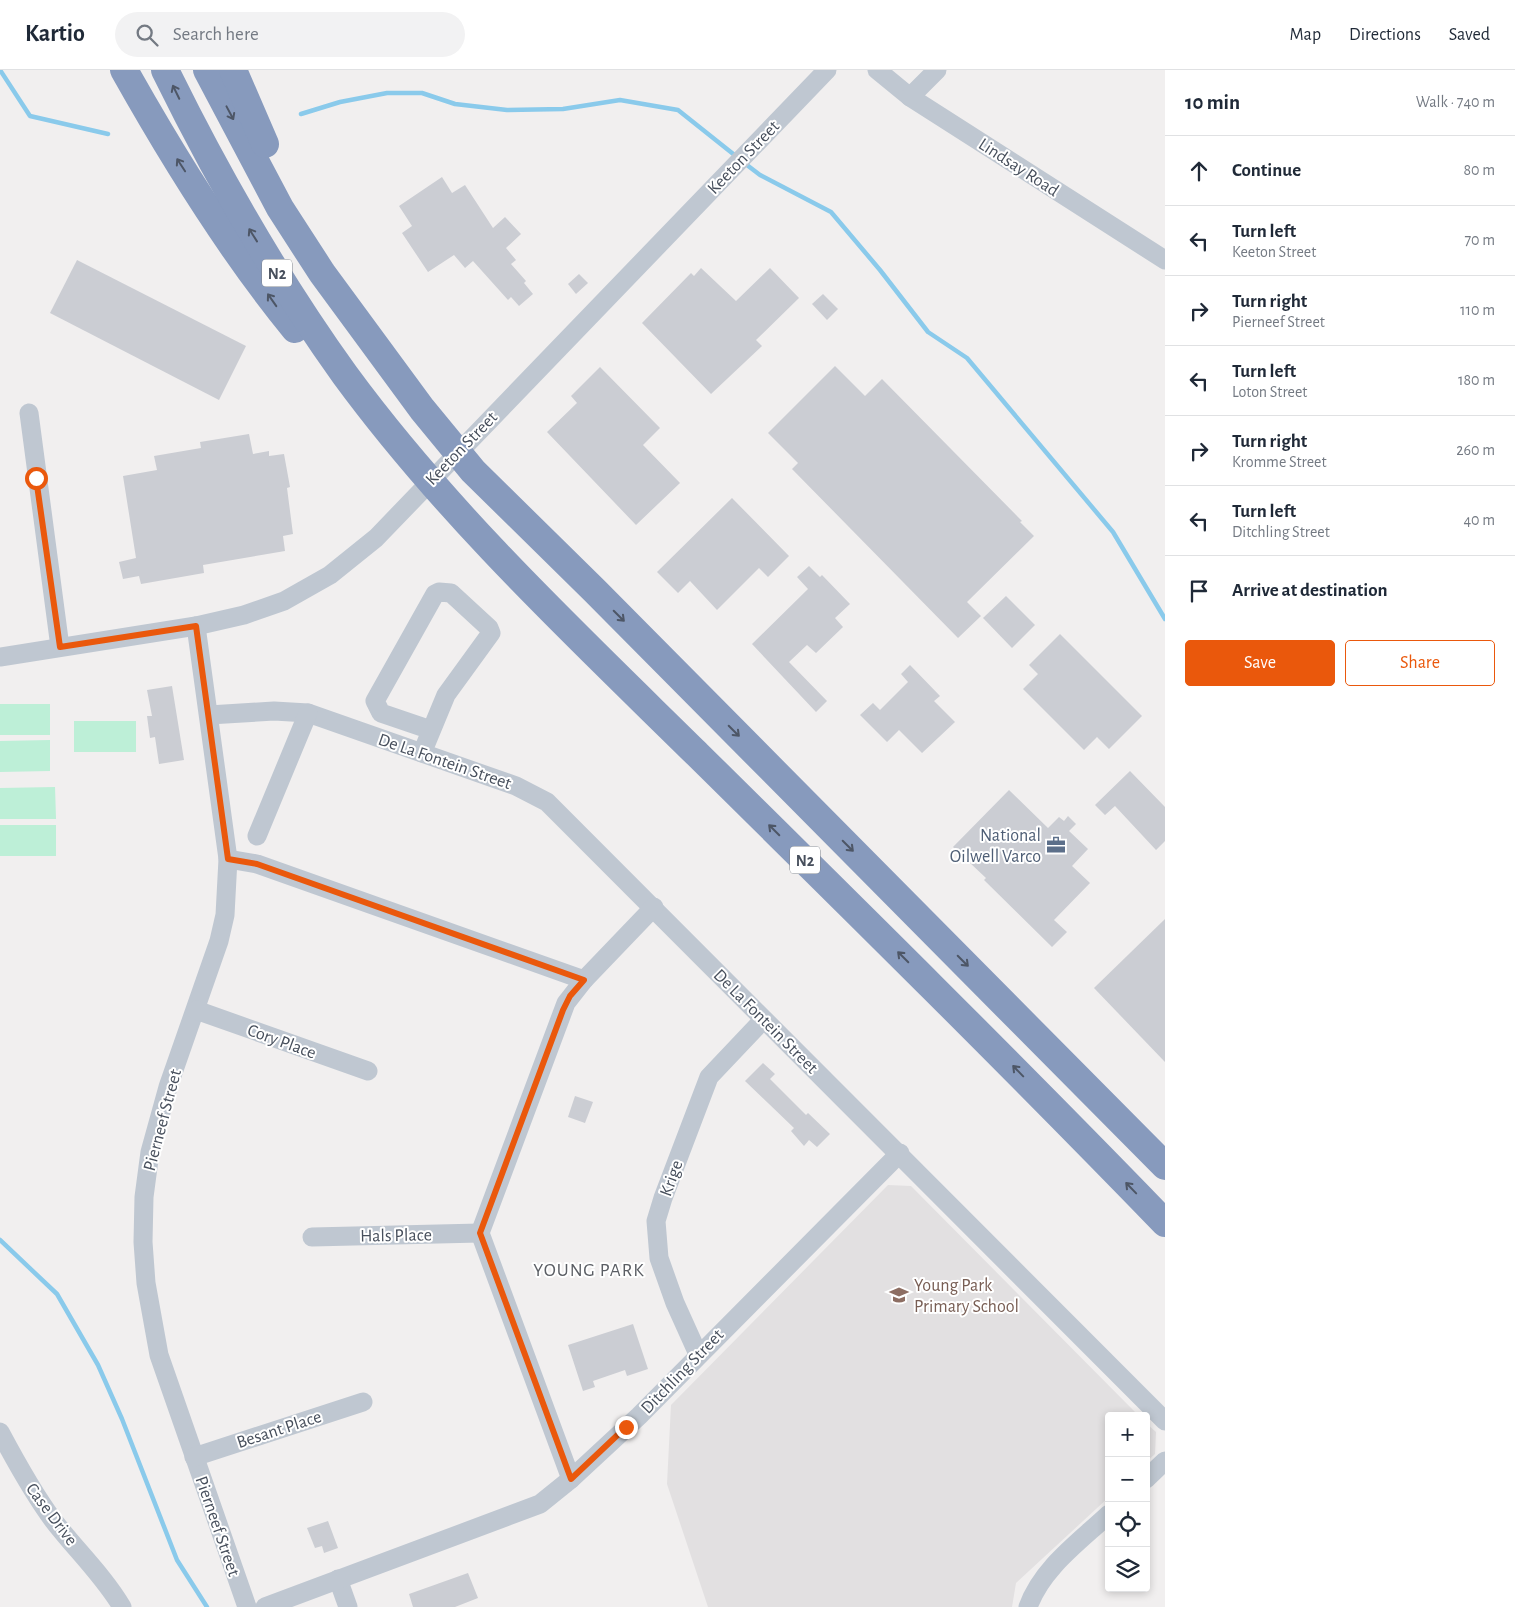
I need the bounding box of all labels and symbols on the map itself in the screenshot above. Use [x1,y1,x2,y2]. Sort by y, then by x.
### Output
one-way arrow [170,85,180,100]
one-way arrow [226,105,235,120]
street label: Keeton Street [704,117,783,198]
street label: Lindsay Road [975,135,1062,200]
one-way arrow [176,159,186,173]
one-way arrow [248,228,258,242]
road number: N2 [262,260,292,287]
one-way arrow [267,293,277,307]
street label: Keeton Street [422,408,501,489]
route start [25,467,48,490]
one-way arrow [613,610,625,622]
one-way arrow [727,725,740,737]
street label: De La Fontein Street [376,731,514,793]
one-way arrow [769,825,781,837]
place label: National Oilwell Varco [950,827,1041,866]
office icon: National Oilwell Varco [1045,834,1067,856]
one-way arrow [842,840,855,852]
road number: N2 [790,846,820,874]
one-way arrow [896,951,909,963]
one-way arrow [957,955,969,967]
street label: De La Fontein Street [710,966,821,1078]
street label: Cory Place [245,1021,318,1063]
one-way arrow [1012,1065,1024,1077]
street label: Pierneef Street [141,1067,185,1173]
street label: Krige [657,1158,687,1199]
one-way arrow [1125,1182,1137,1194]
street label: Hals Place [360,1226,432,1246]
district label: YOUNG PARK [533,1261,645,1280]
place label: Young Park Primary School [914,1277,1019,1316]
school or university icon: Young Park Primary School [888,1284,910,1306]
street label: Ditchling Street [638,1326,728,1417]
street label: Besant Place [235,1408,324,1452]
route end [615,1416,638,1439]
street label: Pierneef Street [192,1474,243,1579]
street label: Case Drive [22,1480,80,1549]

